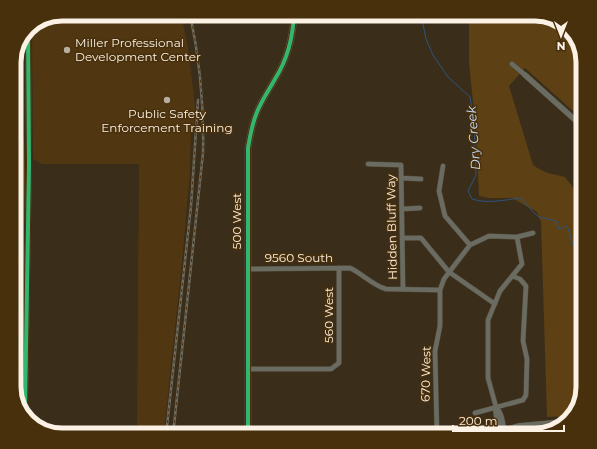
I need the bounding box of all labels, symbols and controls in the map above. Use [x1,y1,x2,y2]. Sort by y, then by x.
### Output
north arrow [541,16,581,56]
place label: Miller Professional Development Center [75,35,201,64]
text: N [557,39,565,53]
marker: Miller Professional Development Center [62,45,72,55]
marker: Public Safety Enforcement Training [162,95,172,105]
water label: Dry Creek [463,104,483,171]
place label: Public Safety Enforcement Training [101,106,233,135]
street label: Hidden Bluff Way [383,174,400,280]
street label: 500 West [229,193,244,249]
street label: 9560 South [265,250,333,265]
street label: 560 West [321,287,336,343]
street label: 670 West [418,346,433,402]
scale bar [453,407,564,433]
text: 200 m [459,413,498,428]

